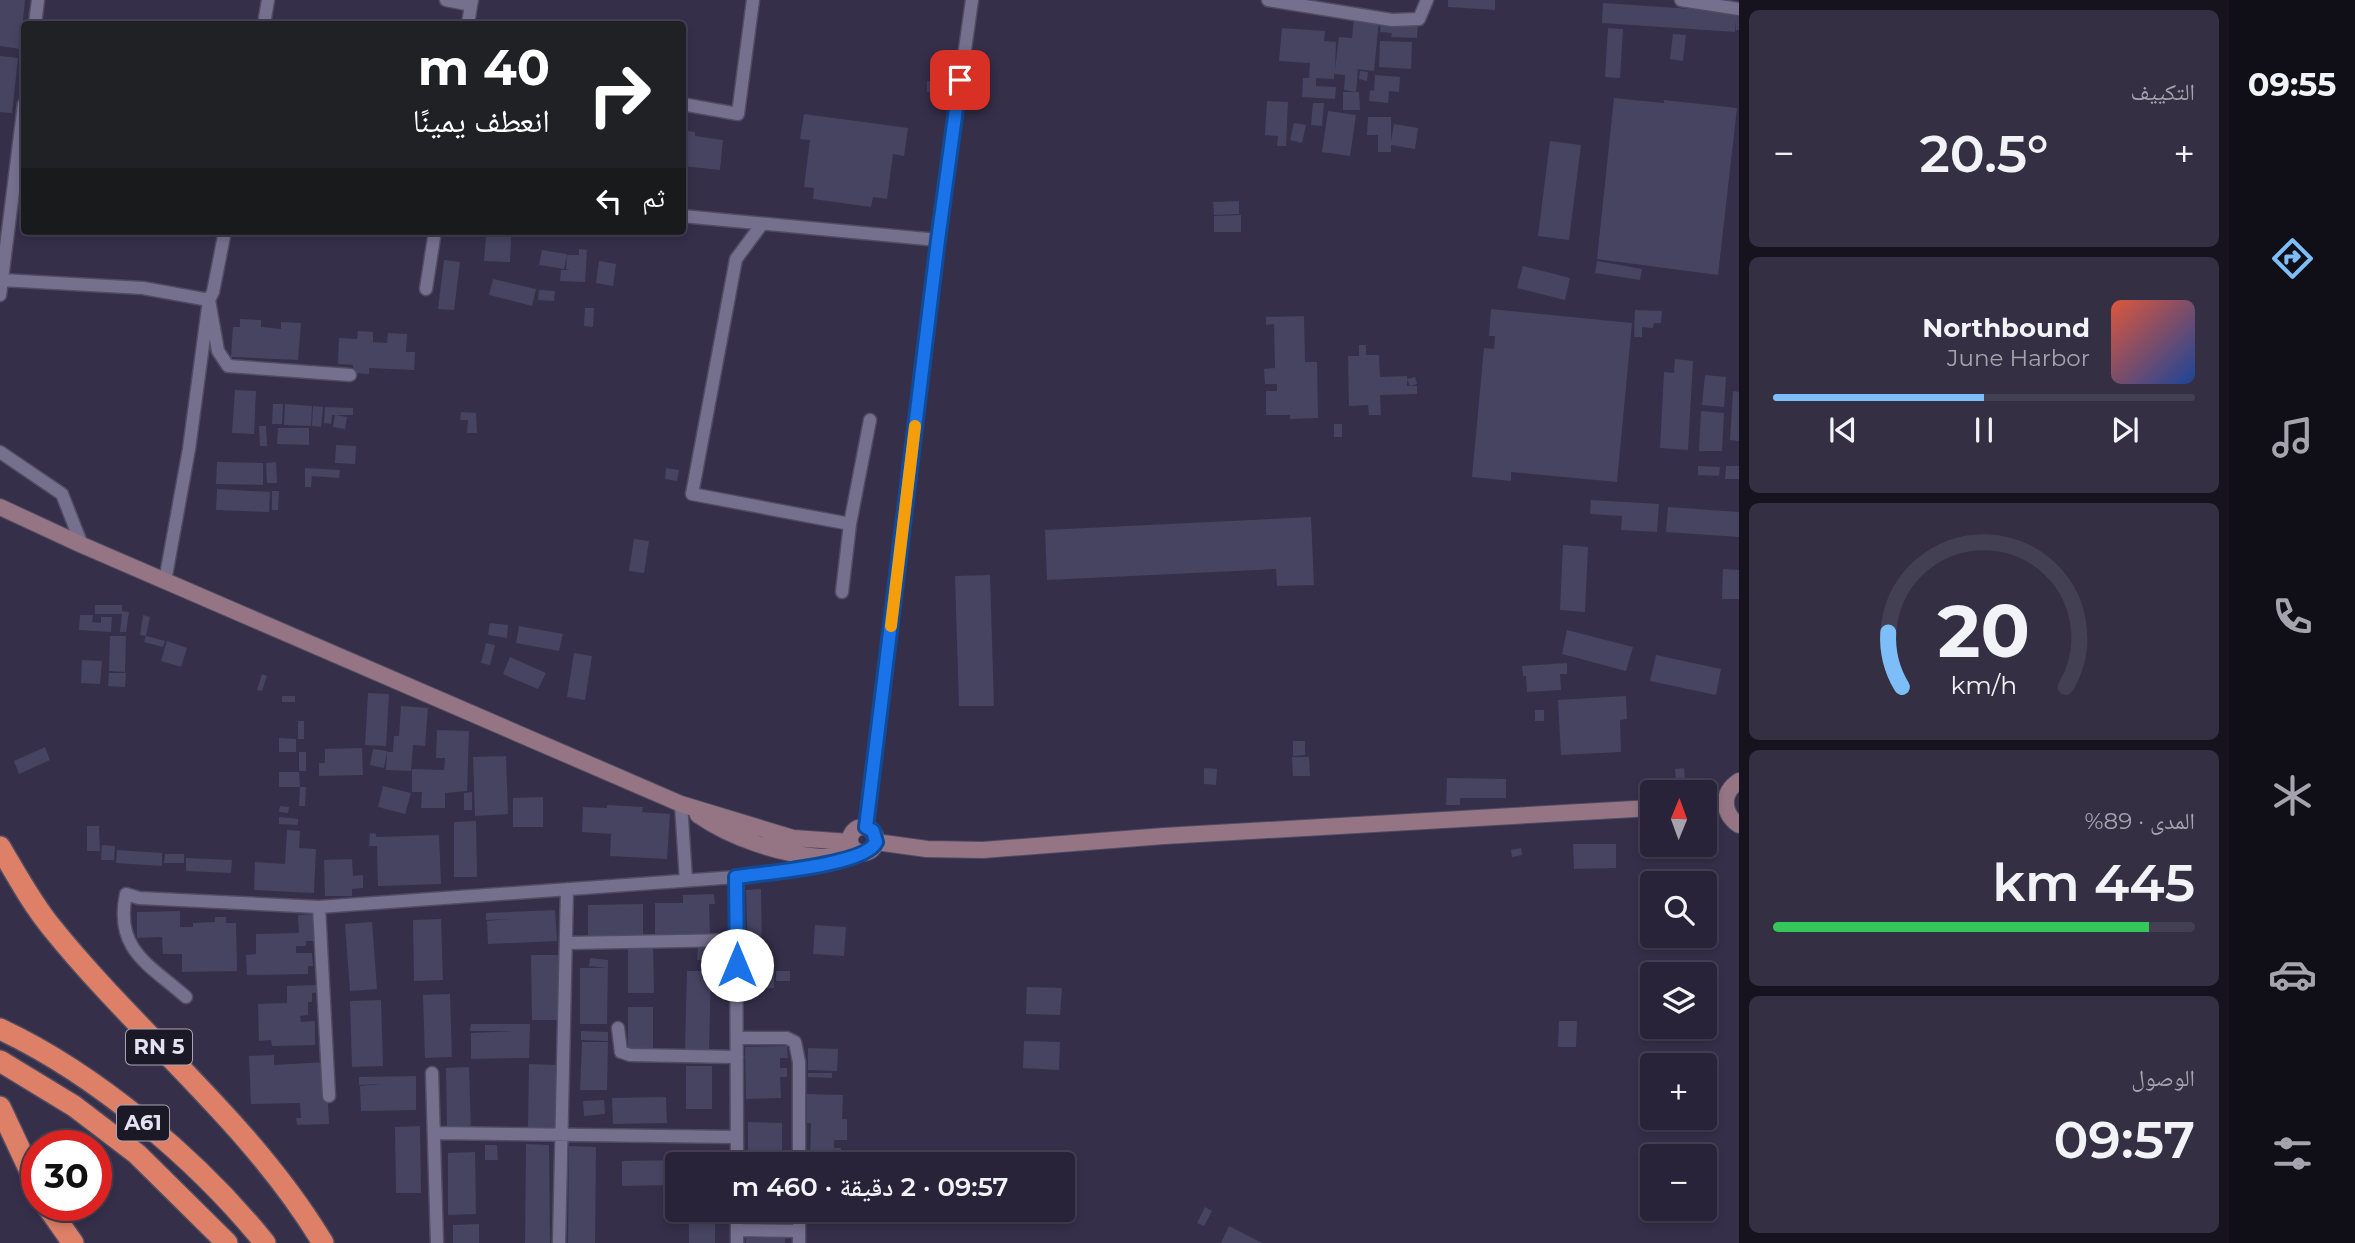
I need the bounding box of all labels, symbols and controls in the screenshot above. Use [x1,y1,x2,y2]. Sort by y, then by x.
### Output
text: 40 m [418,38,550,97]
icon: right [574,49,665,140]
pin [930,50,990,110]
icon: arrive [941,61,979,99]
text: 09:55 [2248,65,2336,104]
text: التكييف [2130,78,2195,106]
text: انعطف يمينًا [413,101,550,140]
text: 20.5° [1920,122,2048,185]
text: − [1773,130,1795,177]
text: + [2173,130,2195,177]
icon: left [590,182,628,220]
text: ثم [642,182,665,214]
icon: directions [2268,234,2317,283]
text: Northbound [1922,312,2090,344]
text: June Harbor [1947,344,2090,372]
icon: previous [1824,411,1862,449]
icon: pause [1965,411,2003,449]
icon: next [2106,411,2144,449]
icon: music [2268,413,2317,462]
text: 20 [1938,588,2030,676]
icon: phone [2268,592,2317,641]
text: km/h [1951,670,2017,700]
icon: climate [2268,771,2317,820]
north arrow [1640,780,1717,858]
map controls [1640,780,1717,1221]
text: المدى · 89% [2084,807,2195,835]
text: 445 km [1992,851,2195,914]
button: search [1640,871,1717,948]
position arrow [700,928,774,1002]
icon: car [2268,950,2317,999]
button: layers [1640,962,1717,1039]
road number: RN 5 [126,1030,192,1064]
button: + [1640,1053,1717,1130]
text: الوصول [2131,1064,2195,1092]
road number: A61 [117,1106,169,1140]
text: 09:57 [2053,1108,2195,1171]
icon: filters [2268,1129,2317,1178]
speed limit sign: 30 [21,1130,112,1221]
button: − [1640,1144,1717,1221]
text: 09:57 · 2 دقيقة · 460 m [732,1171,1008,1203]

